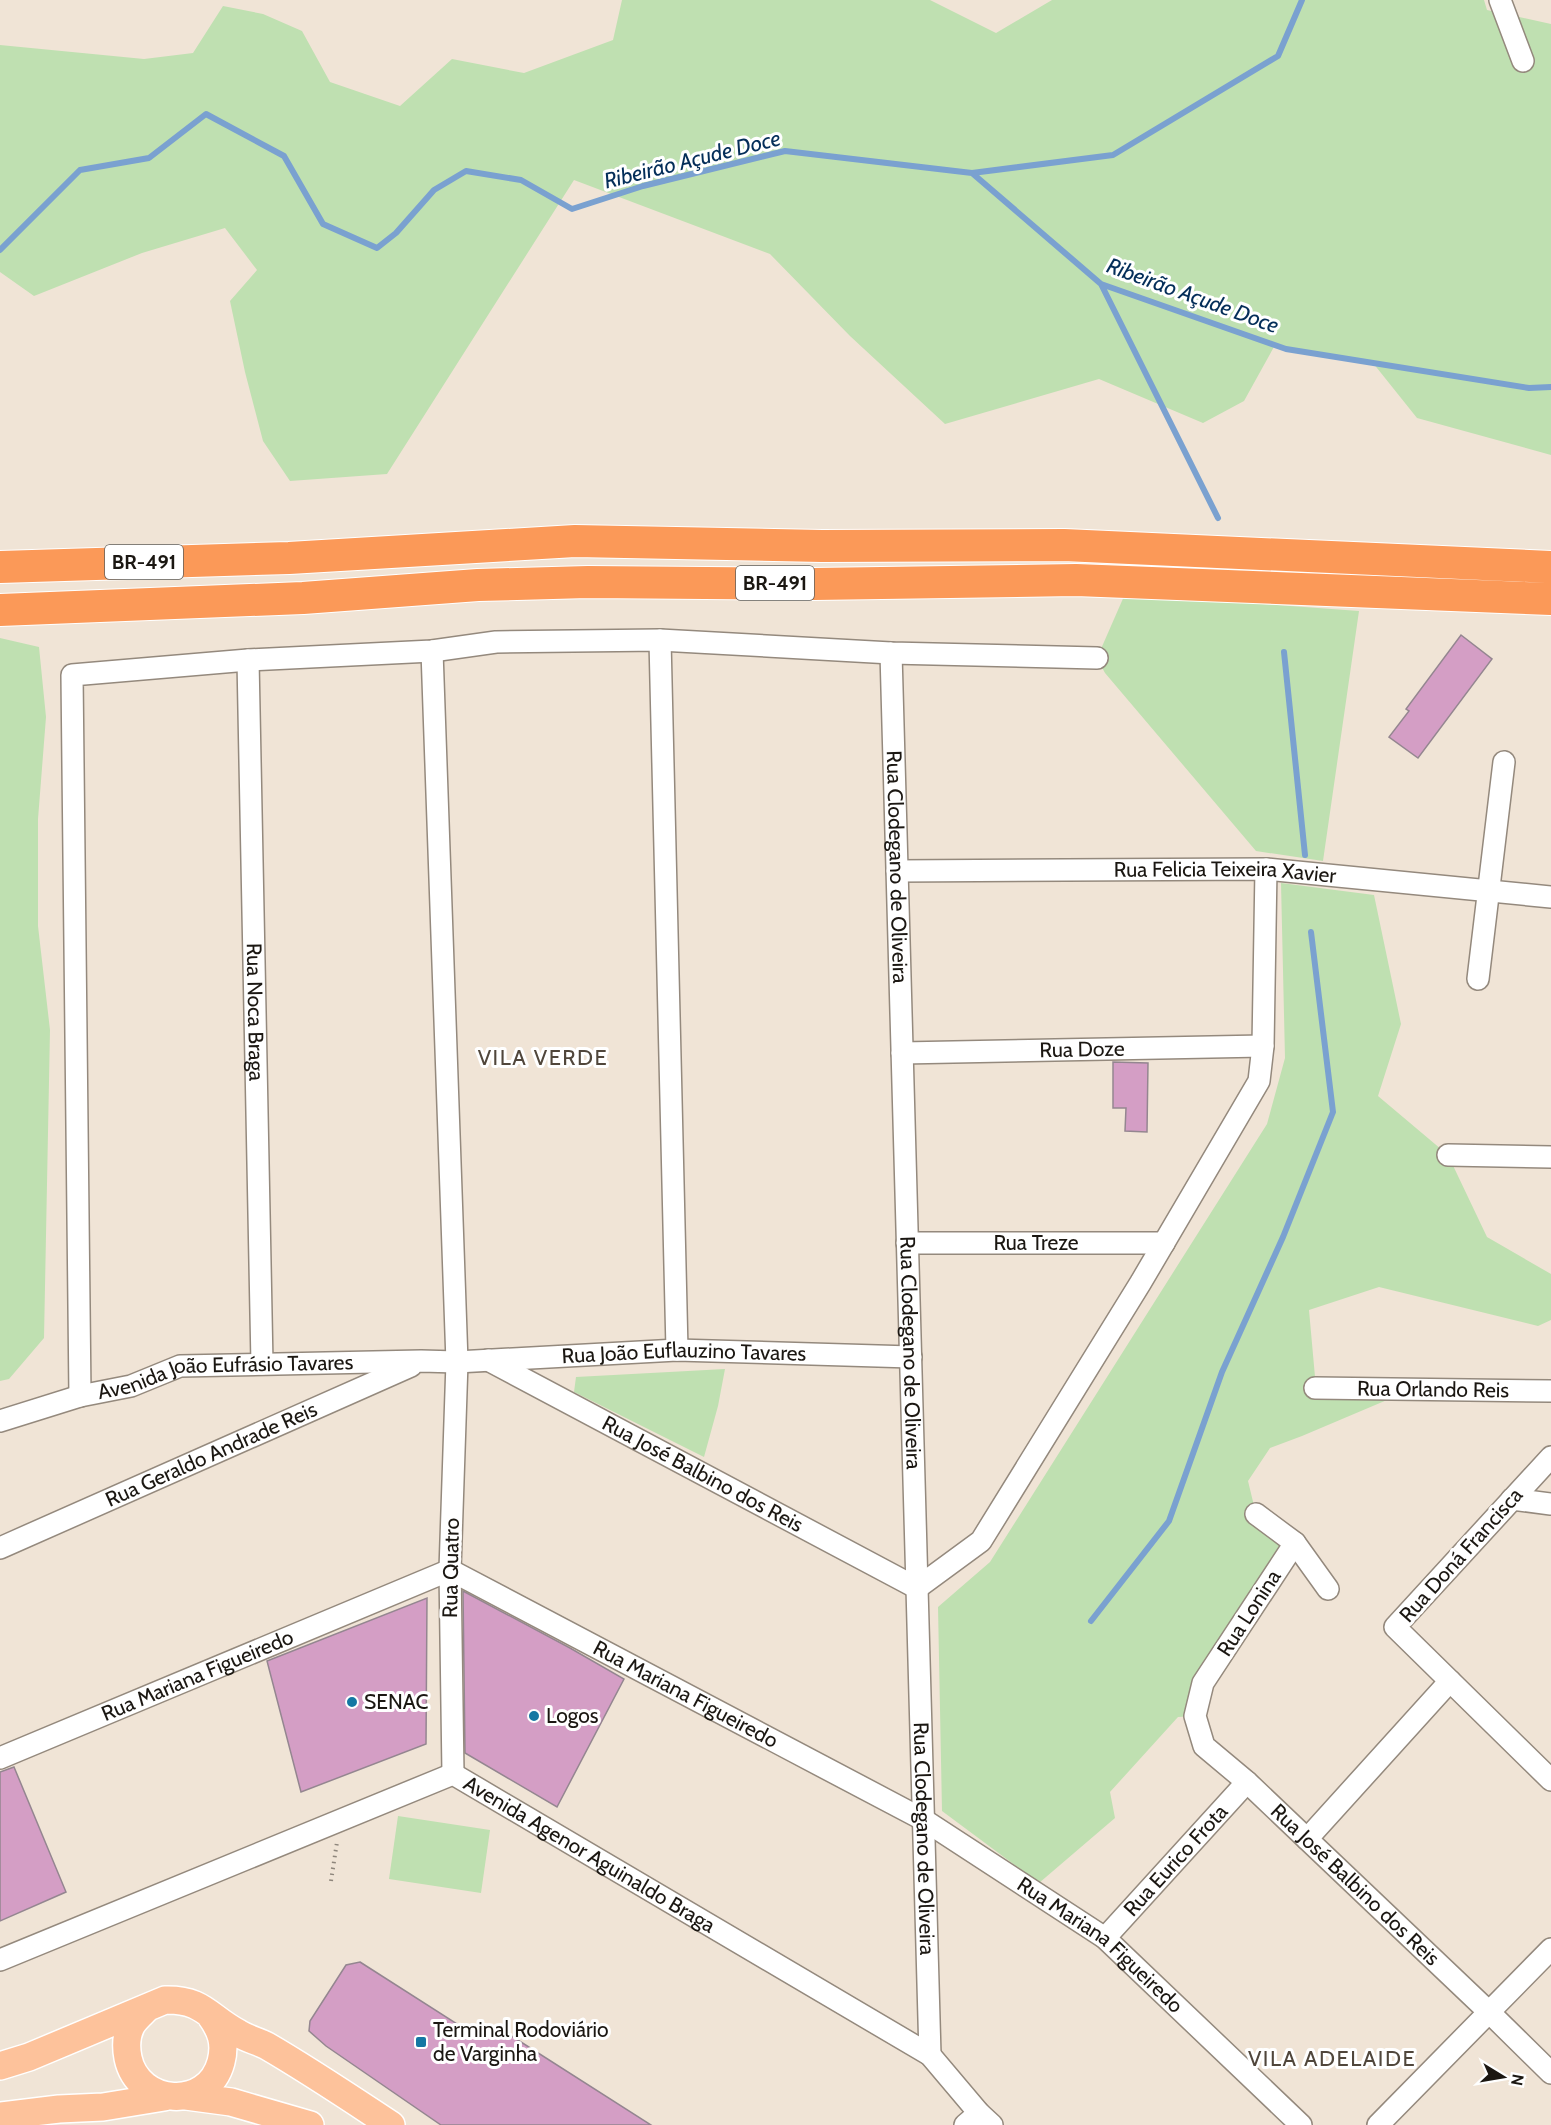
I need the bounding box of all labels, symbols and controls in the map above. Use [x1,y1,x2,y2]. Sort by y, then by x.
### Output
water label: Ribeirão Açude Doce [601,124,783,194]
water label: Ribeirão Açude Doce [1103,252,1282,339]
road number: BR-491 [105,545,183,579]
road number: BR-491 [736,566,814,600]
street label: Rua Clodegano de Oliveira [882,750,913,984]
street label: Rua Felicia Teixeira Xavier [1114,856,1338,888]
street label: Rua Noca Braga [242,943,269,1081]
street label: Rua Doze [1039,1036,1125,1062]
district label: VILA VERDE [478,1044,608,1071]
street label: Rua Treze [993,1230,1079,1255]
street label: Rua Clodegano de Oliveira [895,1236,927,1470]
street label: Rua João Euflauzino Tavares [561,1337,807,1368]
street label: Avenida João Eufrásio Tavares [95,1349,354,1404]
street label: Rua Orlando Reis [1357,1376,1509,1402]
street label: Rua Geraldo Andrade Reis [101,1396,321,1512]
street label: Rua José Balbino dos Reis [598,1410,808,1537]
street label: Rua Doná Francisca [1394,1482,1527,1627]
street label: Rua Quatro [437,1518,464,1618]
street label: Rua Lonina [1211,1565,1286,1661]
street label: Rua Mariana Figueiredo [98,1624,297,1726]
street label: Rua Mariana Figueiredo [589,1635,782,1753]
place label: SENAC [364,1689,428,1714]
marker: SENAC [345,1695,359,1709]
place label: Logos [546,1703,599,1728]
marker: Logos [527,1709,541,1723]
street label: Rua Clodegano de Oliveira [909,1722,940,1955]
street label: Avenida Agenor Aguinaldo Braga [459,1770,720,1938]
street label: Rua José Balbino dos Reis [1266,1798,1445,1971]
street label: Rua Eurico Frota [1118,1799,1232,1921]
street label: Rua Mariana Figueiredo [1013,1871,1189,2018]
place label: Terminal Rodoviário de Varginha [433,2017,609,2066]
marker: Terminal Rodoviário de Varginha [414,2035,428,2049]
district label: VILA ADELAIDE [1248,2045,1416,2072]
north arrow [1473,2047,1533,2107]
text: N [1507,2072,1528,2087]

